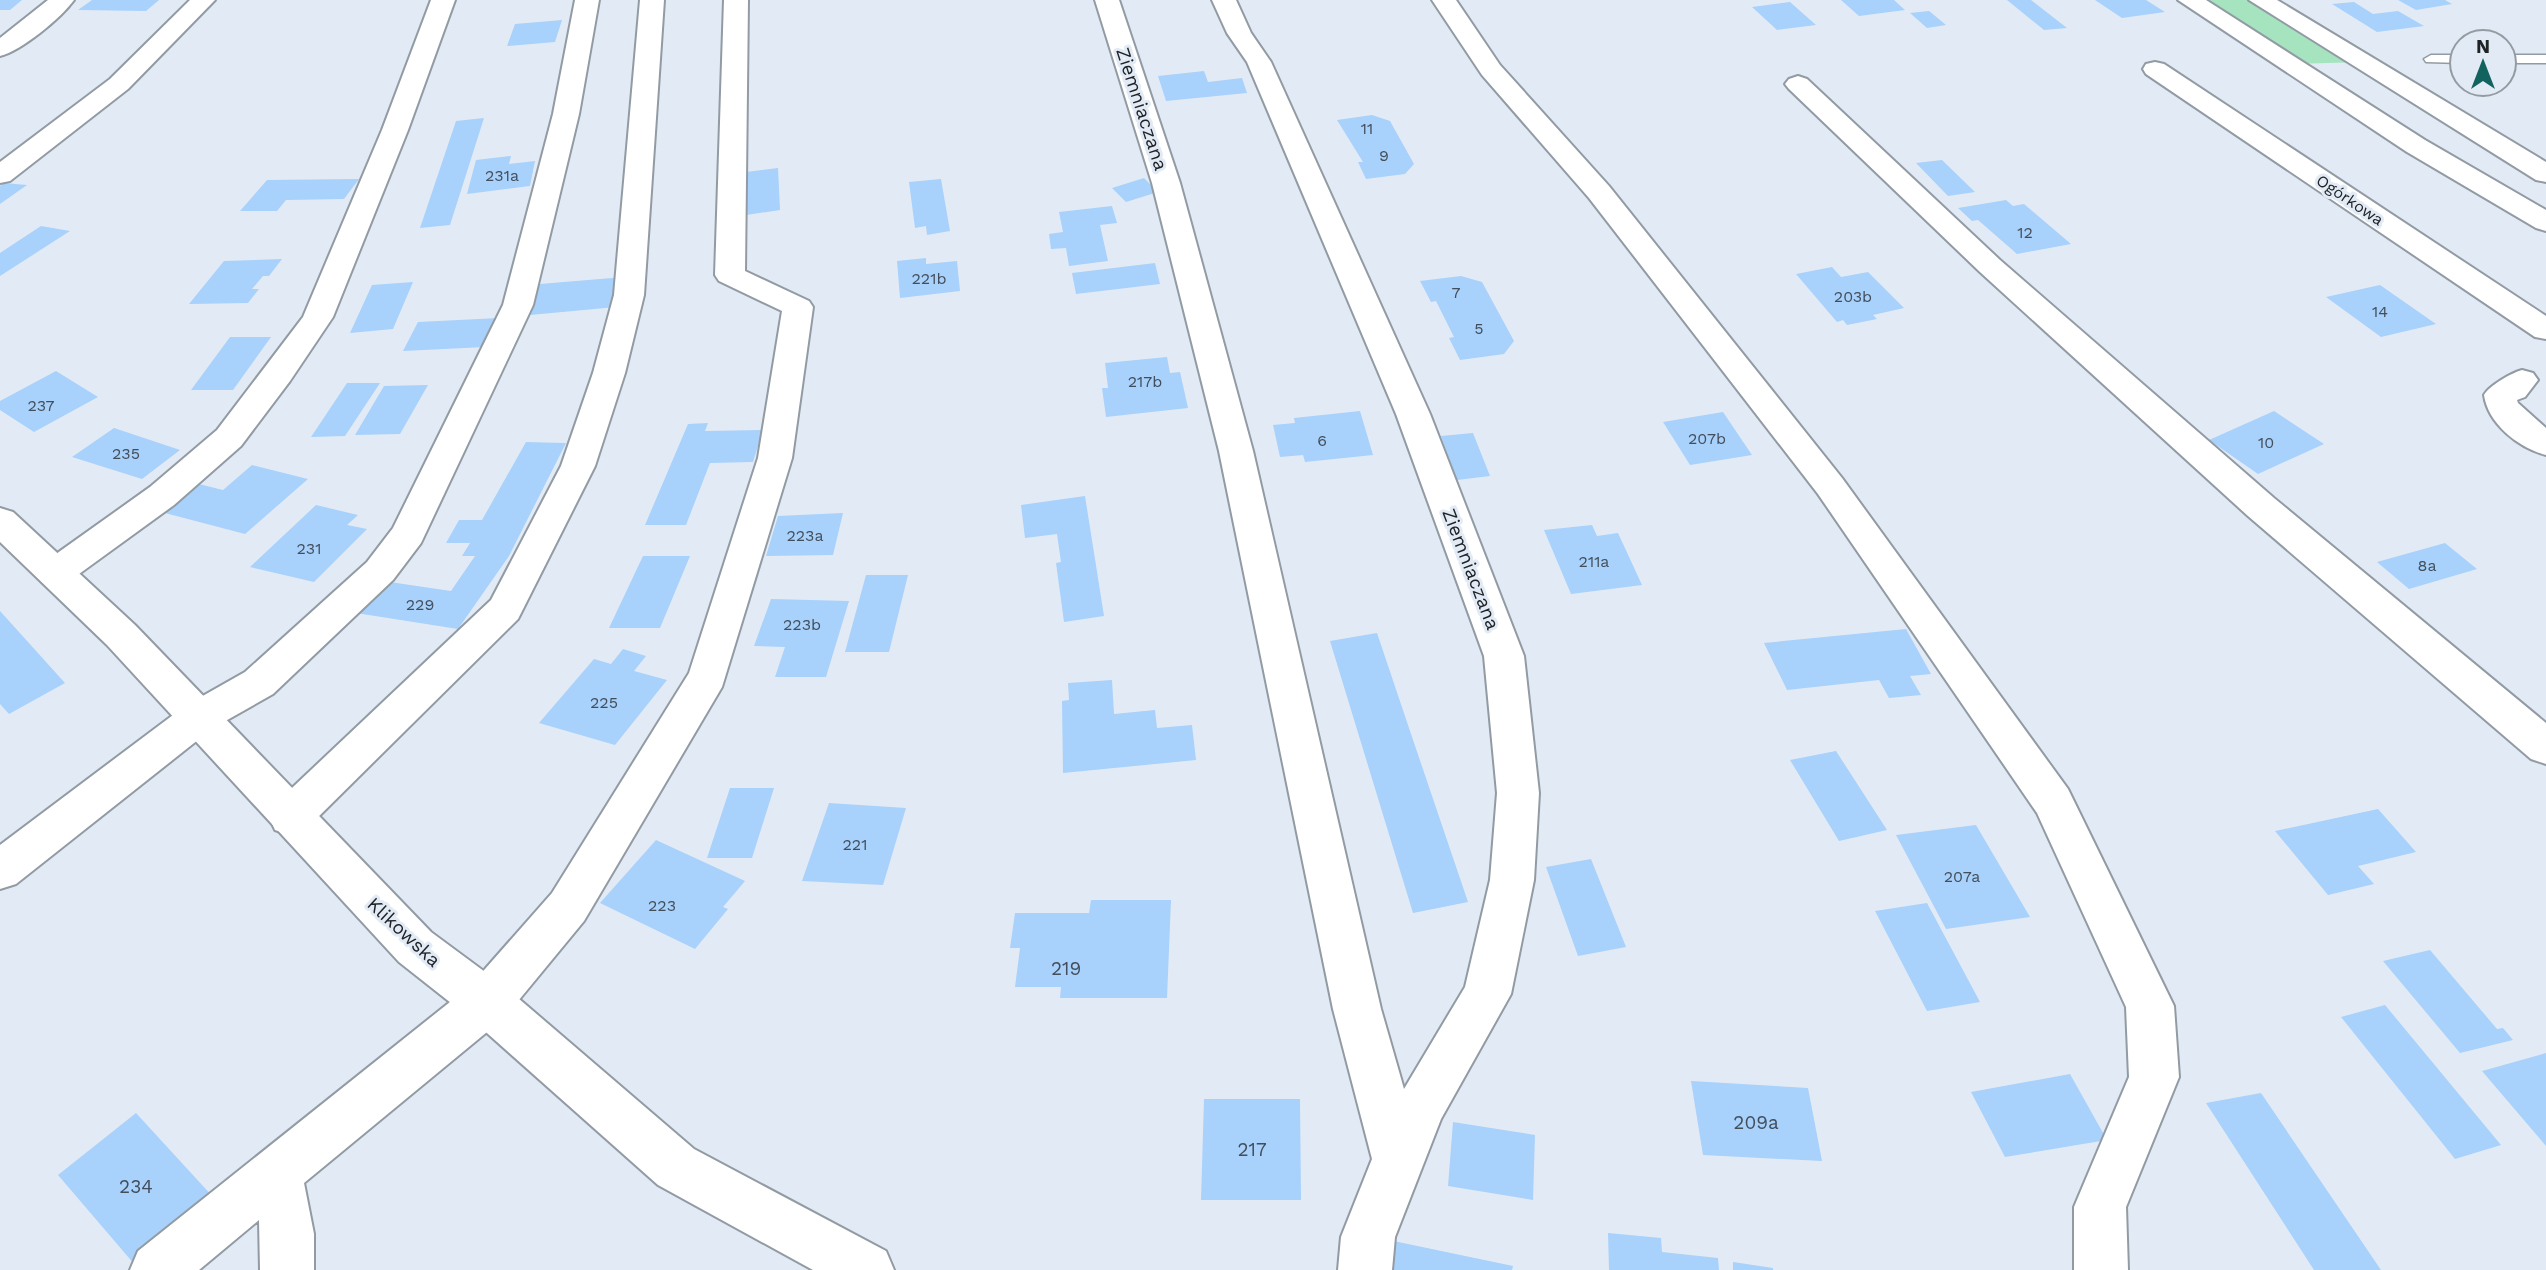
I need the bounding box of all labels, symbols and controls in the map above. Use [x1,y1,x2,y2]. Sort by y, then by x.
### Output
north arrow [2448,28,2518,98]
text: N [2476,35,2490,58]
street label: Ziemniaczana [1111,45,1173,174]
house number: 11 [1361,119,1373,138]
house number: 9 [1379,146,1389,165]
house number: 231a [485,166,519,185]
street label: Ogórkowa [2313,171,2387,229]
house number: 12 [2017,223,2033,242]
house number: 221b [912,269,946,288]
house number: 7 [1452,283,1461,302]
house number: 203b [1834,287,1872,306]
house number: 14 [2372,302,2388,321]
house number: 5 [1474,319,1484,338]
house number: 217b [1128,372,1162,391]
house number: 237 [28,396,55,415]
house number: 207b [1688,429,1726,448]
house number: 6 [1317,431,1327,450]
house number: 10 [2258,433,2274,452]
house number: 235 [112,444,140,463]
street label: Ziemniaczana [1437,505,1505,633]
house number: 223a [786,526,824,545]
house number: 231 [297,539,321,558]
house number: 211a [1579,552,1609,571]
house number: 8a [2418,556,2436,575]
house number: 229 [406,595,434,614]
house number: 223b [783,615,821,634]
house number: 225 [590,693,618,712]
house number: 221 [843,835,867,854]
house number: 207a [1944,867,1980,886]
street label: Klikowska [363,892,446,972]
house number: 223 [648,896,676,915]
house number: 219 [1051,957,1081,980]
house number: 209a [1733,1111,1779,1134]
house number: 217 [1237,1138,1267,1161]
house number: 234 [119,1175,153,1198]

